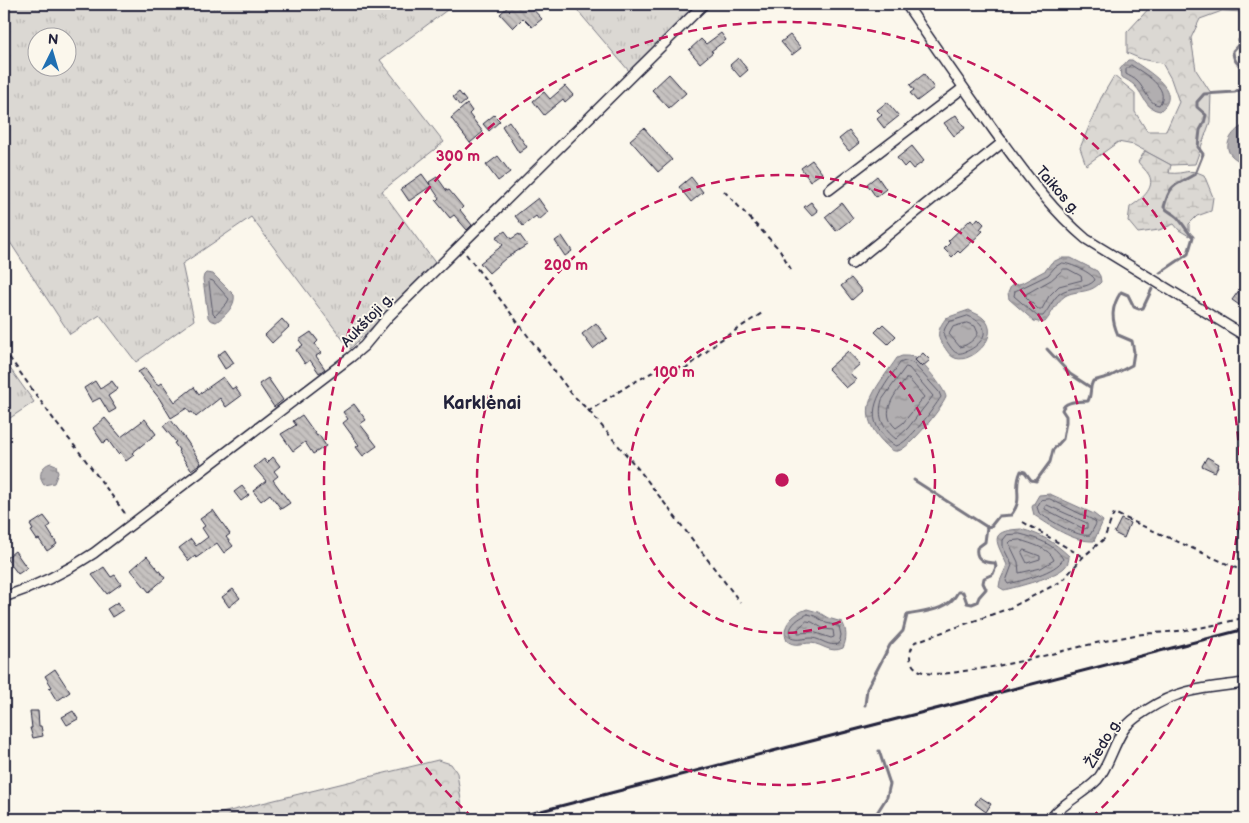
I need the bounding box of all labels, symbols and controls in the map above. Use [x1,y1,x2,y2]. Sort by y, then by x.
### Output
north arrow [28,28,78,78]
text: N [47,31,59,48]
text: 300 m [436,147,480,166]
street label: Taikos g. [1031,162,1084,219]
text: 200 m [544,256,588,275]
street label: Aukštoji g. [337,289,398,351]
text: 100 m [653,363,695,382]
district label: Karklėnai [443,393,521,414]
centre of rings [773,471,791,489]
street label: Žiedo g. [1081,715,1126,772]

